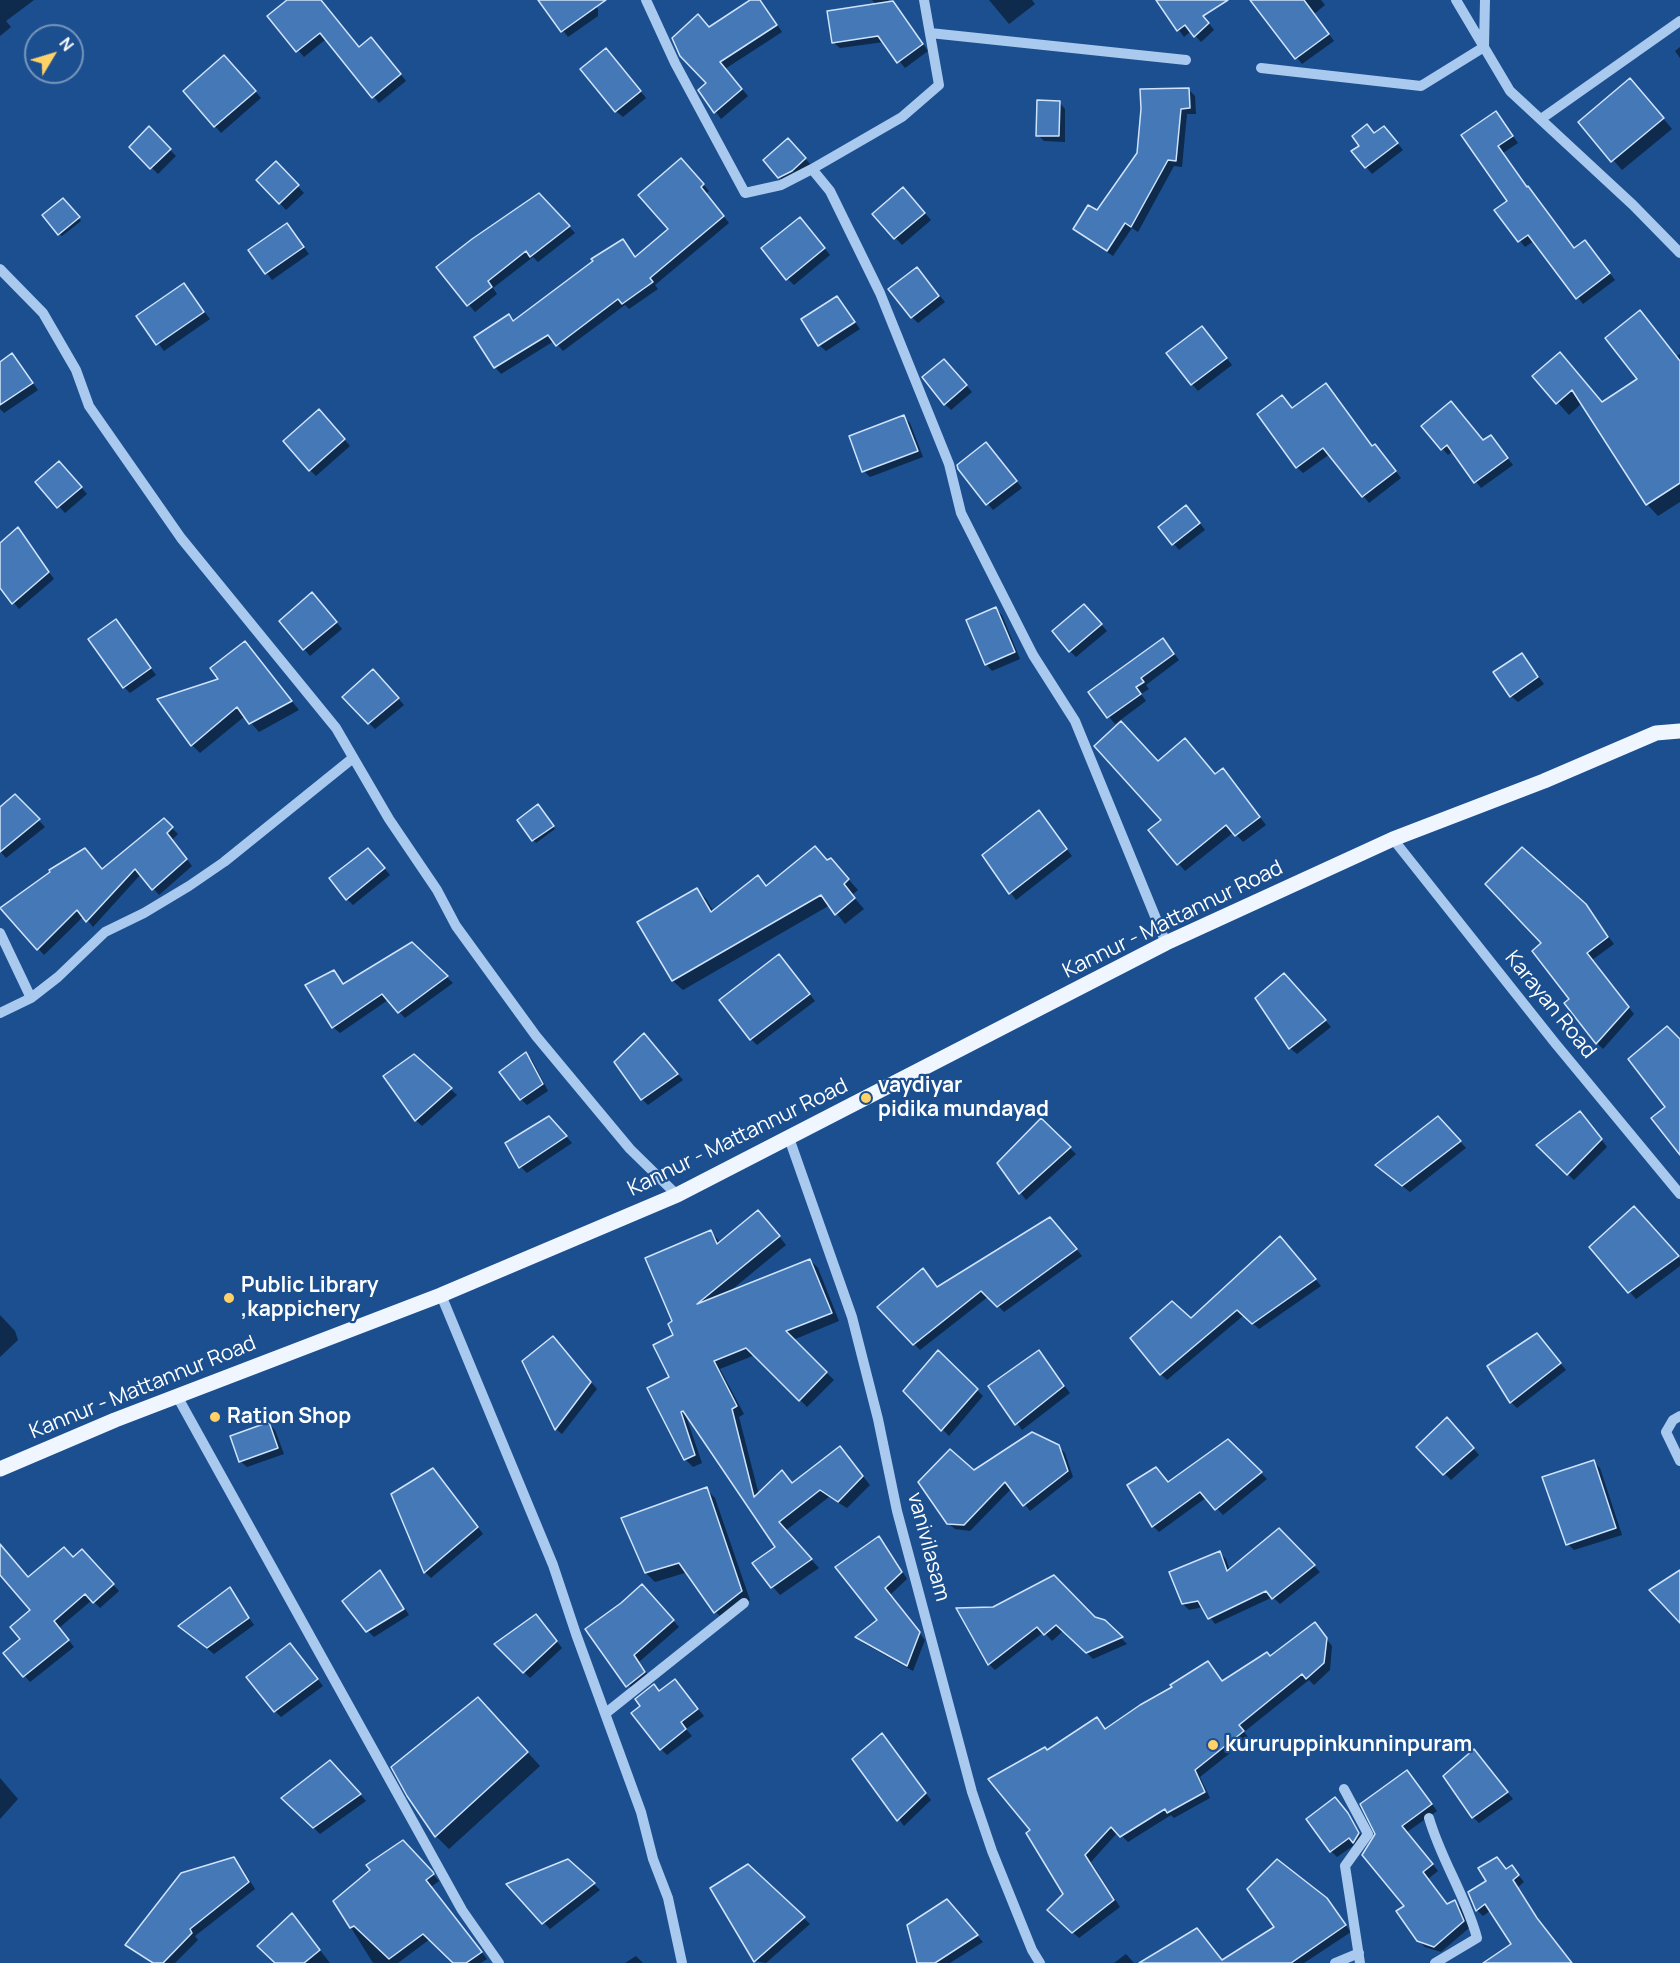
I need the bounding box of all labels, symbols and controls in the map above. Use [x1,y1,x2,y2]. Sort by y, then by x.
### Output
north arrow [24,24,84,84]
text: N [54,33,79,55]
street label: Kannur - Mattannur Road [1059,856,1287,984]
street label: Karayan Road [1499,946,1601,1064]
place label: vaydiyar pidika mundayad [878,1073,1049,1123]
street label: Kannur - Mattannur Road [624,1074,852,1202]
marker: vaydiyar pidika mundayad [859,1091,873,1105]
place label: Public Library ,kappichery [241,1273,379,1323]
marker: Public Library ,kappichery [222,1291,236,1305]
street label: Kannur - Mattannur Road [26,1331,260,1445]
place label: Ration Shop [227,1404,351,1430]
marker: Ration Shop [208,1410,222,1424]
street label: vanivilasam [901,1490,955,1604]
place label: kururuppinkunninpuram [1225,1732,1472,1758]
marker: kururuppinkunninpuram [1206,1738,1220,1752]

